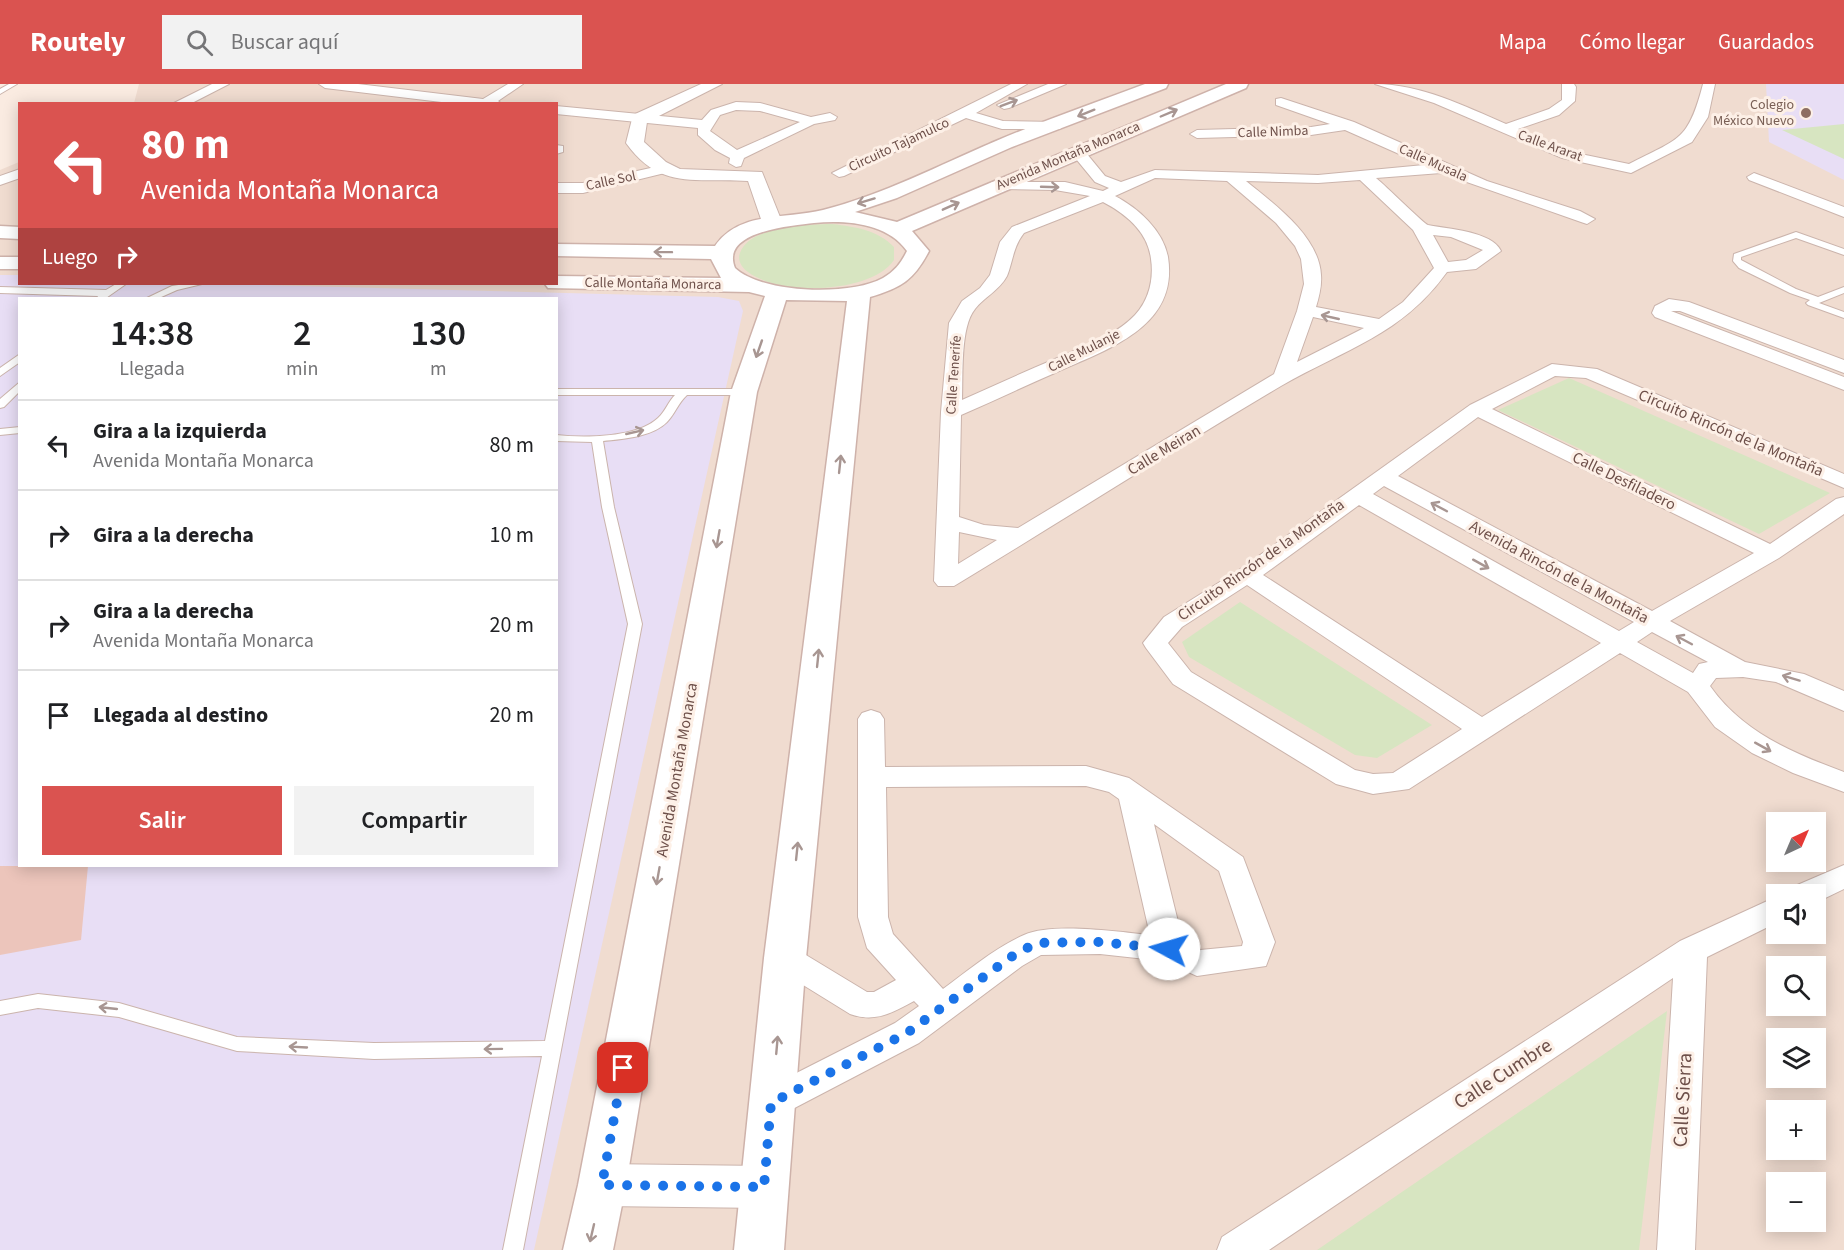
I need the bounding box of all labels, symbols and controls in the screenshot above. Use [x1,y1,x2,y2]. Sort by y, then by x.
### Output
search box [162,15,582,69]
text: Routely [30,22,126,62]
icon: search [183,26,216,59]
text: Buscar aquí [231,26,338,58]
text: Mapa [1499,27,1547,57]
text: Cómo llegar [1580,27,1685,57]
text: Guardados [1718,27,1814,57]
place label: Colegio México Nuevo [1713,95,1794,131]
one-way arrow [1000,97,1018,108]
marker: Colegio México Nuevo [1799,106,1813,120]
one-way arrow [1159,107,1177,118]
one-way arrow [1078,109,1096,120]
street label: Circuito Tajamulco [845,113,953,177]
text: 80 m [141,115,230,175]
street label: Avenida Montaña Monarca [993,117,1143,195]
street label: Calle Nimba [1237,121,1309,143]
street label: Calle Ararat [1515,125,1585,167]
icon: left [42,126,120,204]
street label: Calle Musala [1395,139,1471,187]
street label: Calle Sol [584,166,638,196]
text: Avenida Montaña Monarca [141,171,439,210]
one-way arrow [1040,181,1060,193]
one-way arrow [857,196,876,207]
one-way arrow [941,200,959,211]
icon: right [110,240,143,273]
text: Luego [42,241,98,273]
one-way arrow [654,246,674,258]
street label: Calle Montaña Monarca [584,273,722,295]
text: 14:38 [110,308,194,359]
text: 2 [293,308,311,359]
text: 130 [410,308,466,359]
one-way arrow [1321,310,1340,322]
street label: Calle Mulanje [1045,324,1124,378]
street label: Calle Tenerife [941,335,967,415]
one-way arrow [752,339,763,358]
text: Llegada [119,355,185,383]
text: min [286,355,318,383]
text: m [430,355,446,383]
street label: Circuito Rincón de la Montaña [1635,384,1827,482]
text: Gira a la izquierda [93,415,267,447]
street label: Calle Meiran [1123,419,1205,481]
one-way arrow [625,425,644,437]
icon: left [42,429,75,462]
text: 80 m [489,429,534,461]
street label: Calle Desfiladero [1569,446,1679,516]
text: Avenida Montaña Monarca [93,447,314,475]
one-way arrow [835,454,846,474]
street label: Circuito Rincón de la Montaña [1173,494,1349,626]
one-way arrow [1430,501,1448,512]
street label: Avenida Rincón de la Montaña [1465,515,1653,629]
icon: right [42,519,75,552]
text: Gira a la derecha [93,519,254,551]
text: 10 m [489,519,534,551]
one-way arrow [712,529,723,548]
one-way arrow [1472,558,1489,570]
text: Gira a la derecha [93,595,254,627]
icon: right [42,609,75,642]
text: 20 m [489,609,534,641]
text: Avenida Montaña Monarca [93,627,314,655]
one-way arrow [1676,633,1694,645]
one-way arrow [813,648,824,668]
one-way arrow [1782,672,1801,683]
street label: Avenida Montaña Monarca [651,681,703,859]
icon: arrive [42,699,75,732]
text: Llegada al destino [93,699,268,731]
text: 20 m [489,699,534,731]
one-way arrow [1754,741,1771,753]
button: Salir [42,786,282,855]
button: Compartir [294,786,534,855]
north arrow [1766,812,1826,872]
map controls [1766,812,1826,1232]
one-way arrow [792,842,803,862]
one-way arrow [652,865,663,885]
button: sound [1766,884,1826,944]
position arrow [1137,917,1201,981]
button: search [1766,956,1826,1016]
one-way arrow [99,1002,118,1013]
button: layers [1766,1028,1826,1088]
street label: Calle Cumbre [1448,1032,1558,1116]
one-way arrow [772,1036,783,1056]
one-way arrow [288,1042,308,1053]
pin [597,1042,648,1093]
one-way arrow [483,1043,503,1055]
icon: arrive [606,1051,639,1084]
street label: Calle Sierra [1667,1052,1699,1148]
button: + [1766,1100,1826,1160]
button: − [1766,1172,1826,1232]
one-way arrow [585,1223,597,1242]

